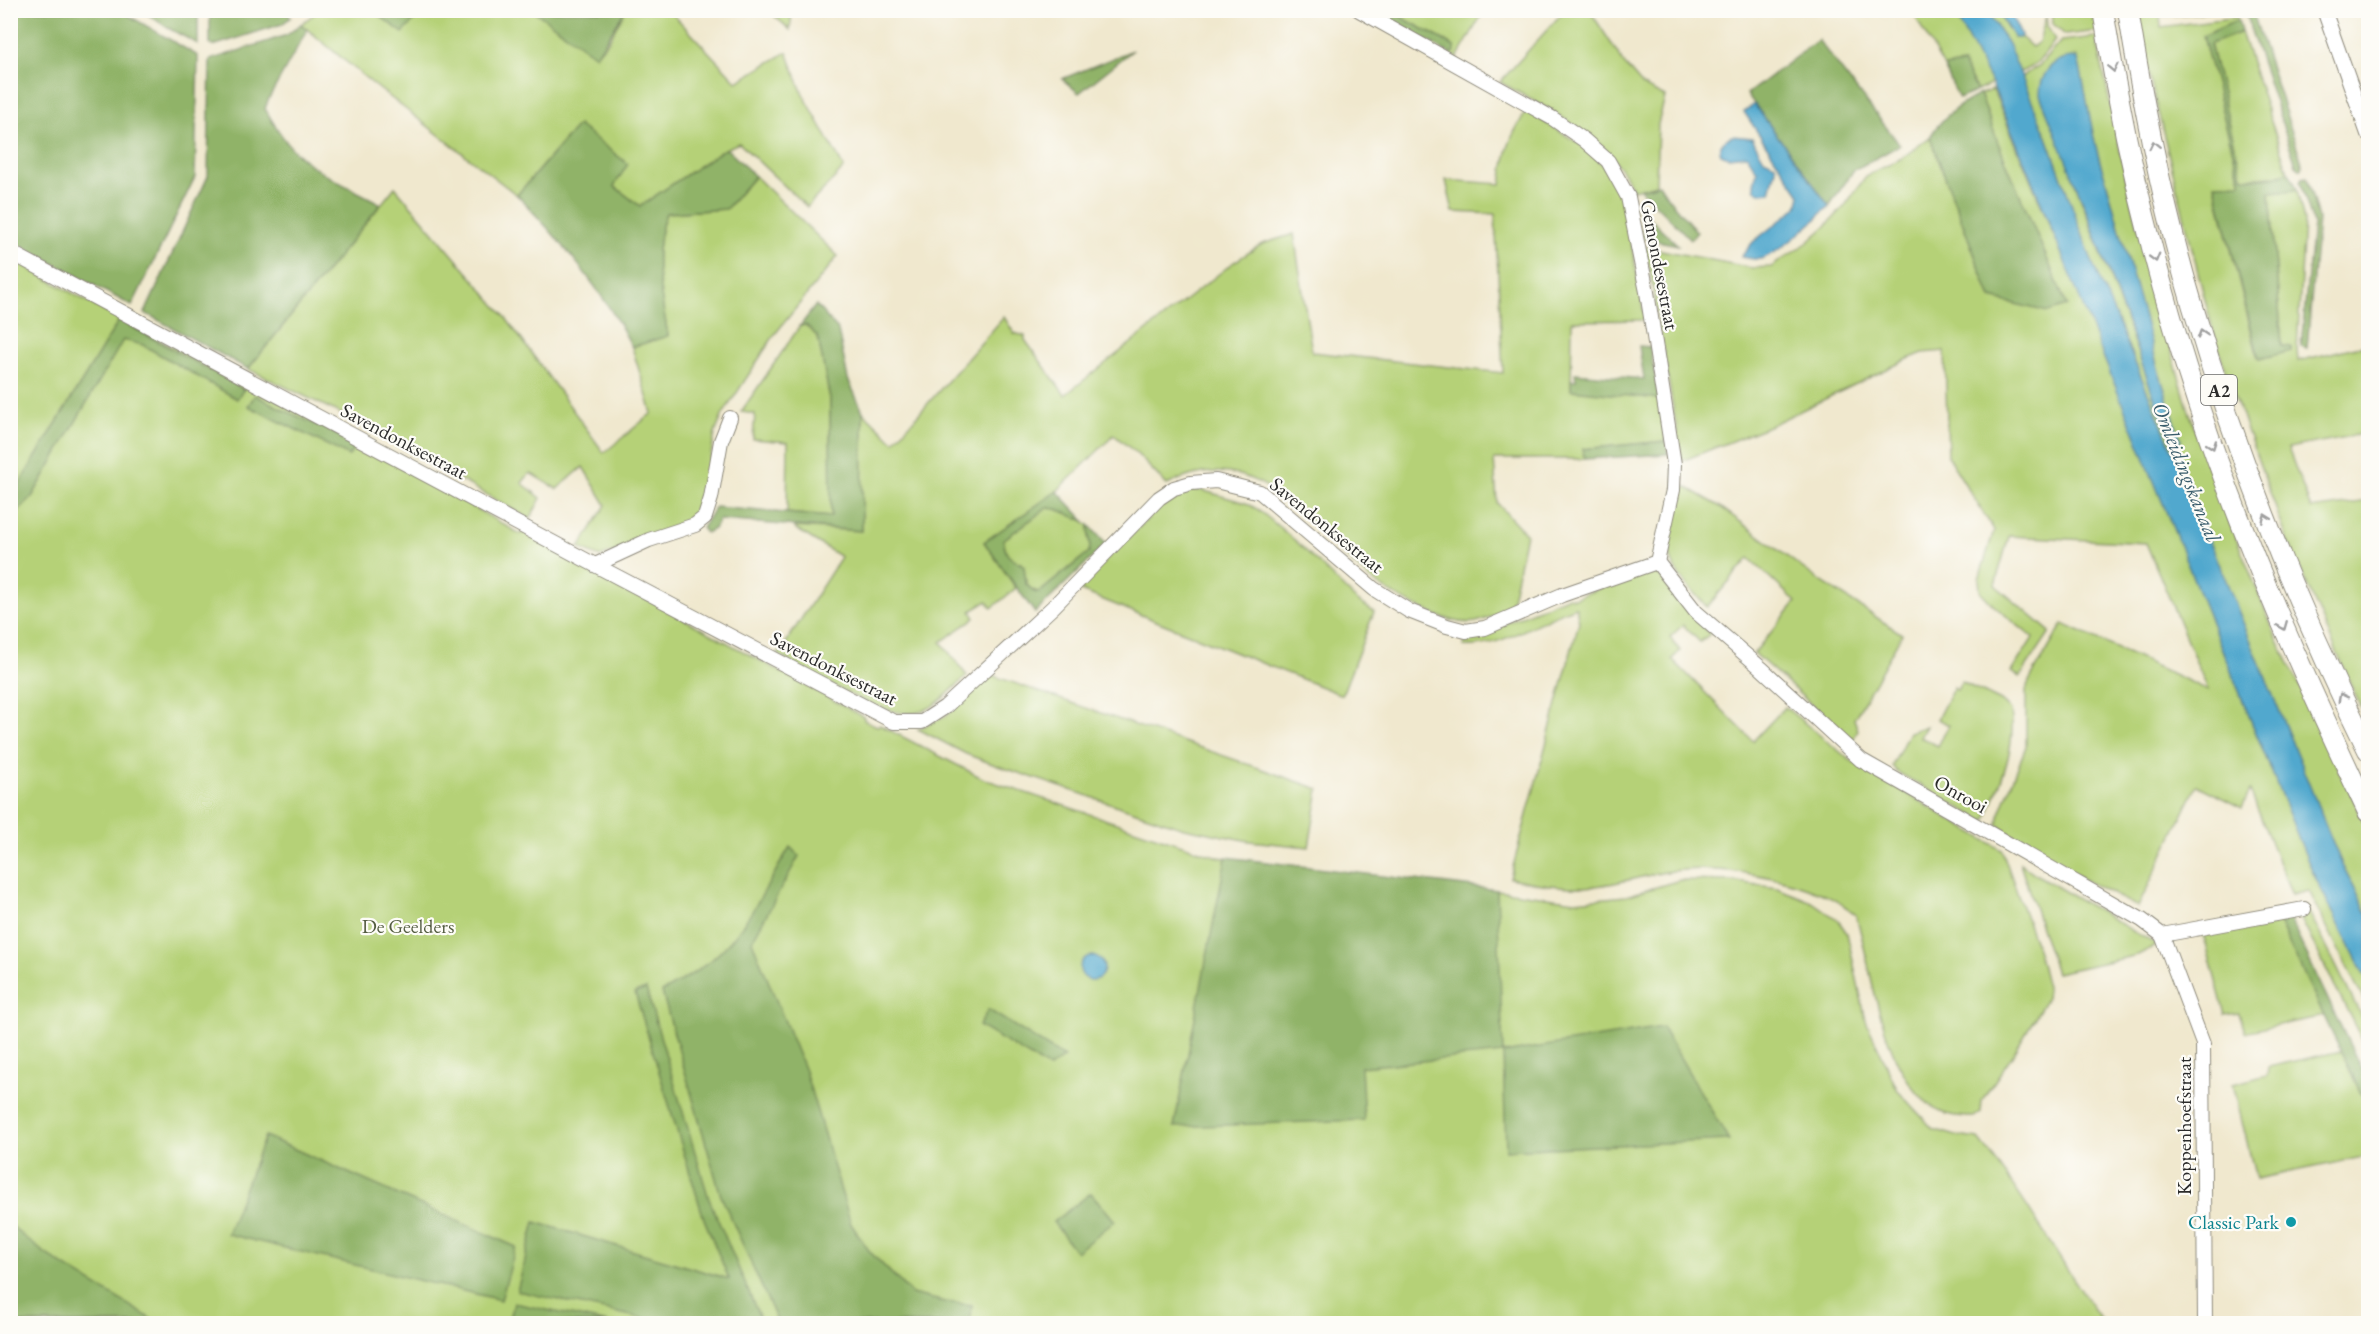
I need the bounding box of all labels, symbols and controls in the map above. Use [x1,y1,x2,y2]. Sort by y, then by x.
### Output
one-way arrow [2105,63,2118,73]
one-way arrow [2149,140,2162,150]
street label: Gemondesestraat [1635,198,1686,333]
one-way arrow [2148,253,2160,263]
one-way arrow [2196,329,2209,340]
road number: A2 [2201,375,2237,405]
street label: Savendonksestraat [336,397,472,486]
water label: Omleidingskanaal [2147,398,2228,547]
one-way arrow [2205,439,2218,450]
street label: Savendonksestraat [1265,471,1390,579]
one-way arrow [2261,513,2273,524]
one-way arrow [2276,620,2288,631]
street label: Savendonksestraat [766,625,903,712]
one-way arrow [2338,693,2350,704]
street label: Onrooi [1930,769,1992,819]
park label: De Geelders [362,913,454,939]
street label: Koppenhoefstraat [2171,1056,2197,1195]
place label: Classic Park [2188,1209,2280,1235]
marker: Classic Park [2284,1215,2298,1229]

